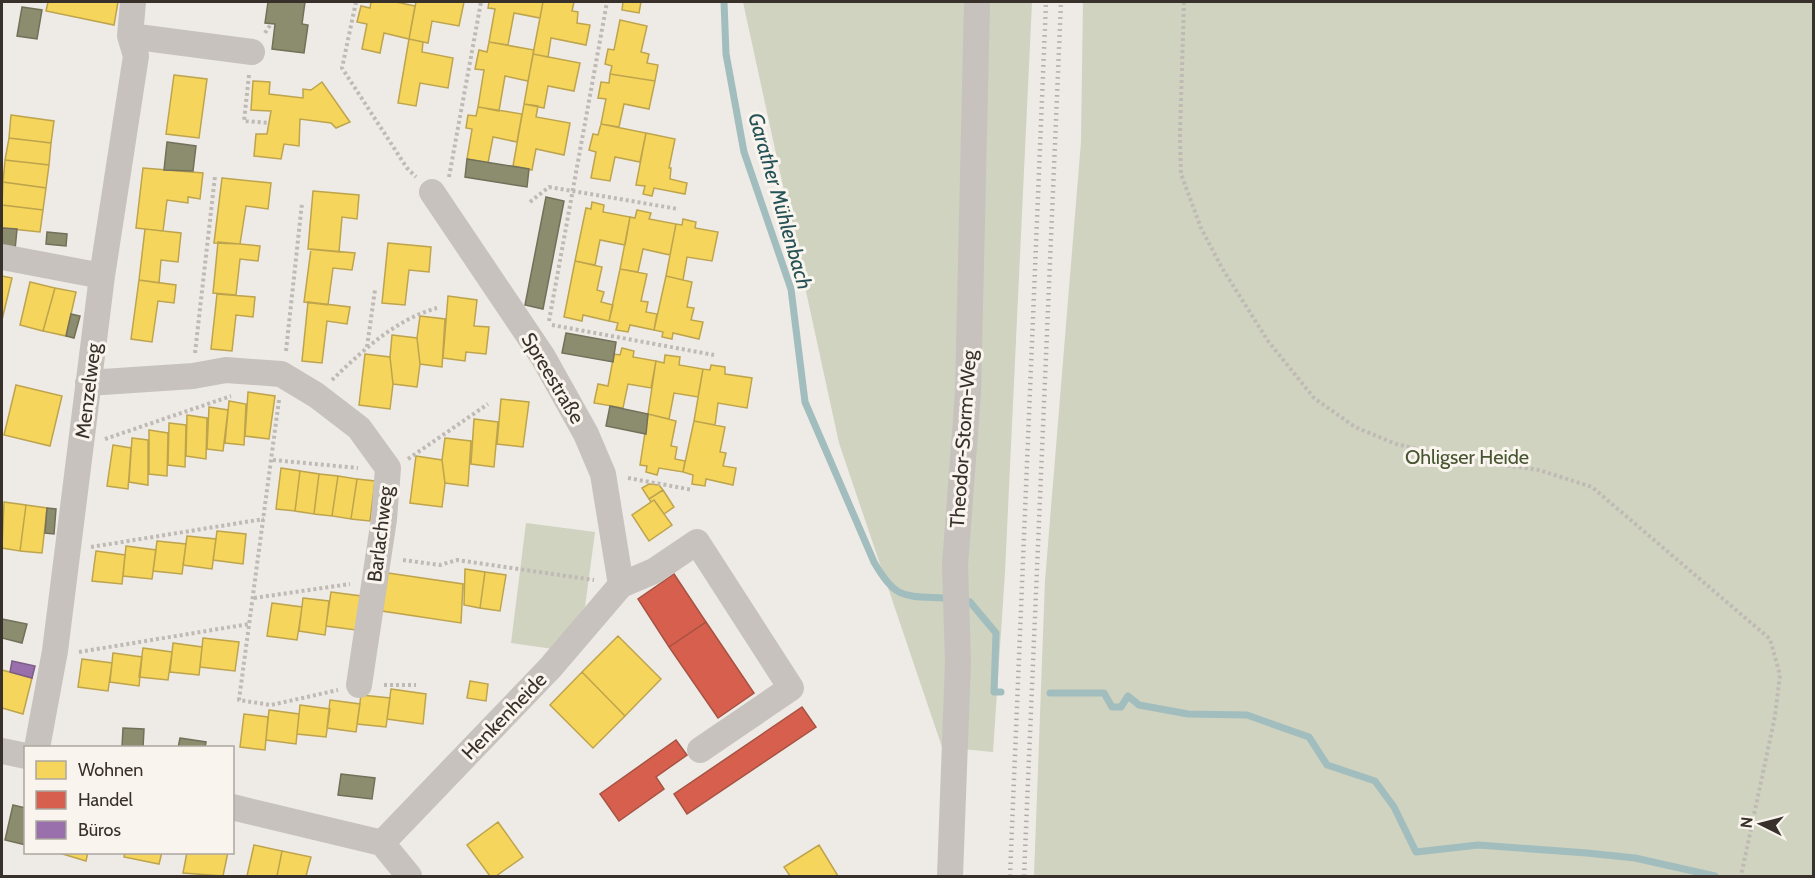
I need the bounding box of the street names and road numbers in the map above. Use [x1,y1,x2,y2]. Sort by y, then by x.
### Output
street label: Spreestraße [517,328,589,428]
street label: Menzelweg [70,341,106,440]
street label: Theodor-Storm-Weg [945,348,981,529]
street label: Barlachweg [362,484,398,583]
street label: Henkenheide [457,667,551,765]

